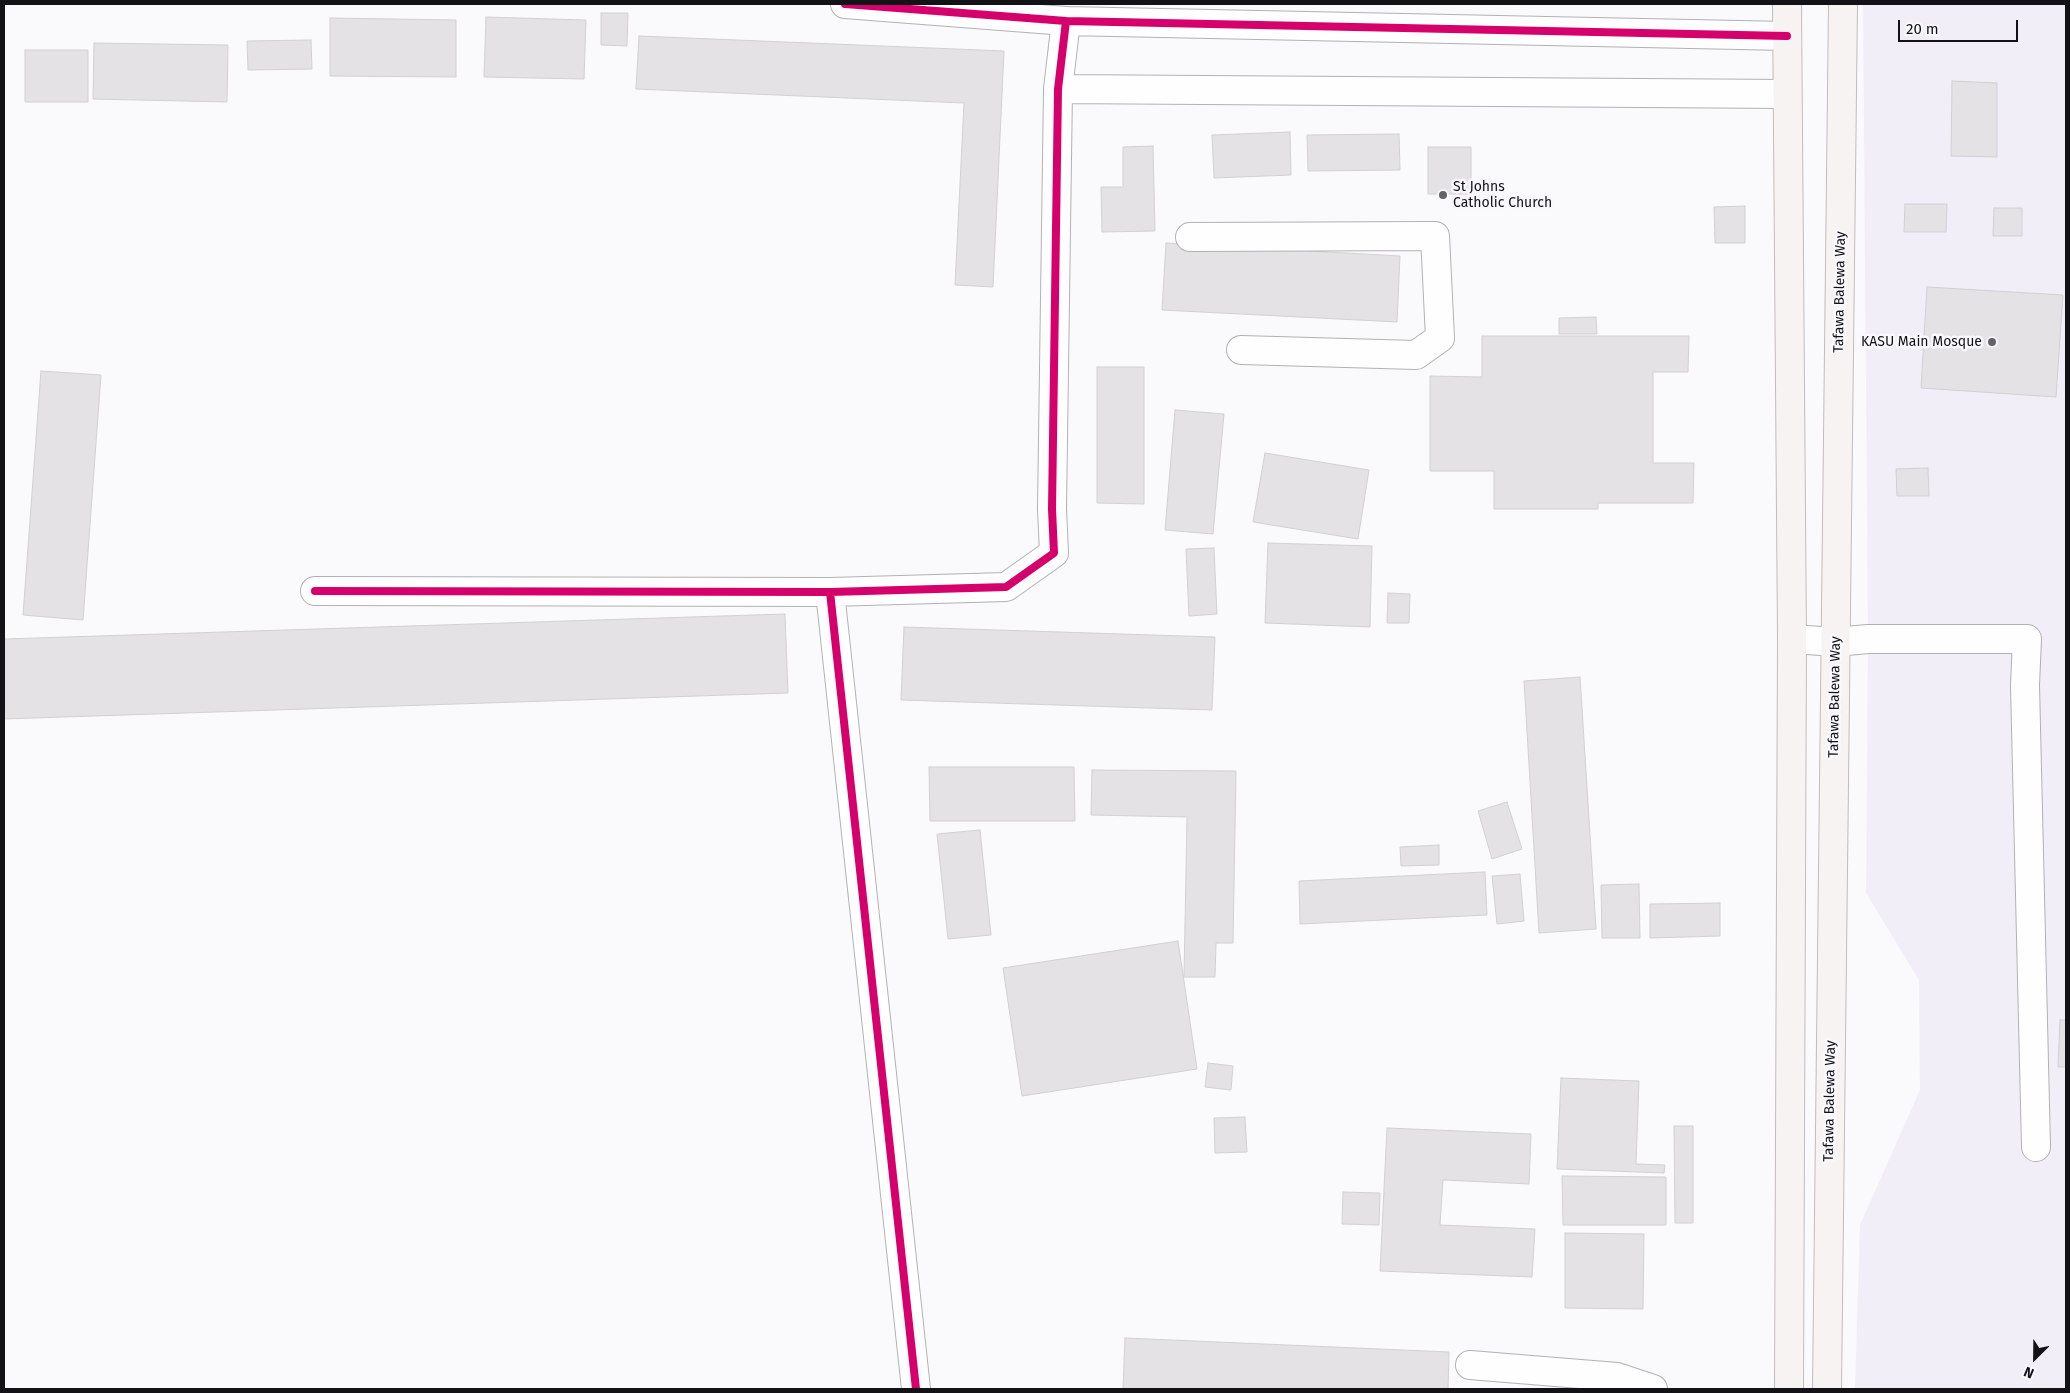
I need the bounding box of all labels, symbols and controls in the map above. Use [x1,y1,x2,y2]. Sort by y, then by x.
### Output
scale bar [1900,10,2020,42]
text: 20 m [1906,20,1939,38]
place label: St Johns Catholic Church [1453,179,1552,212]
marker: St Johns Catholic Church [1437,189,1449,201]
street label: Tafawa Balewa Way [1831,231,1849,353]
place label: KASU Main Mosque [1861,334,1982,350]
marker: KASU Main Mosque [1986,336,1998,348]
street label: Tafawa Balewa Way [1826,636,1844,758]
street label: Tafawa Balewa Way [1821,1040,1839,1162]
north arrow [2010,1333,2060,1383]
text: N [2021,1363,2037,1382]

